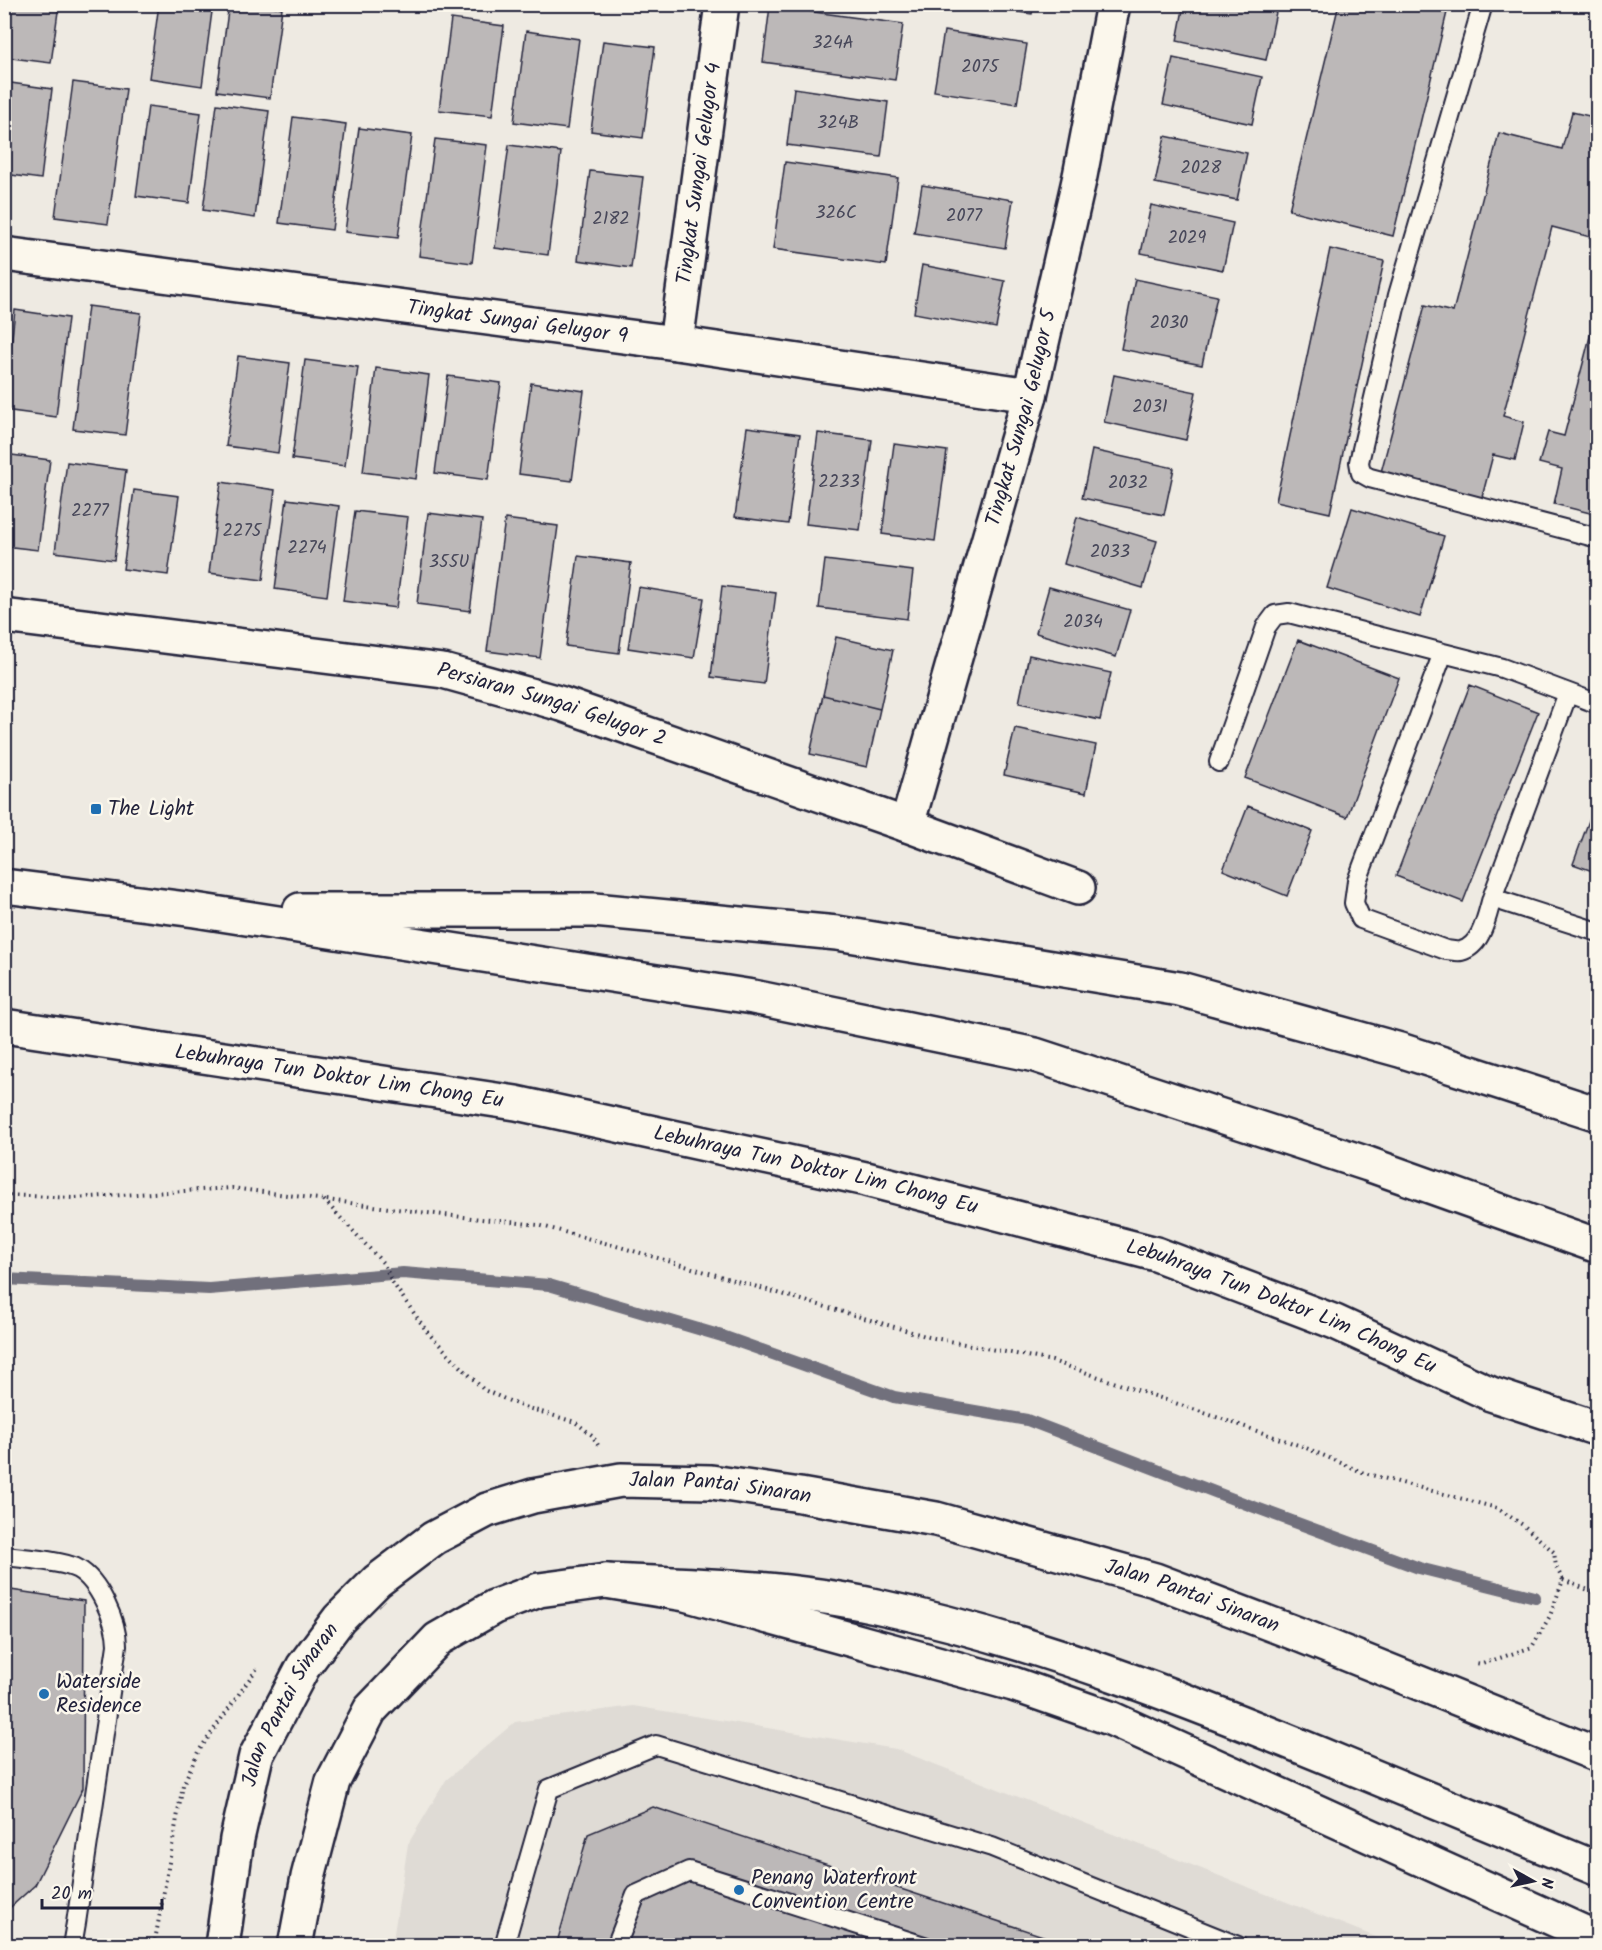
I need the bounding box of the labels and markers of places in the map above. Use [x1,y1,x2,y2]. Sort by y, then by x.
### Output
place label: The Light [108,793,195,826]
marker: The Light [89,802,103,816]
place label: Waterside Residence [56,1666,142,1723]
marker: Waterside Residence [37,1687,51,1701]
place label: Penang Waterfront Convention Centre [751,1862,918,1919]
marker: Penang Waterfront Convention Centre [732,1883,746,1897]

